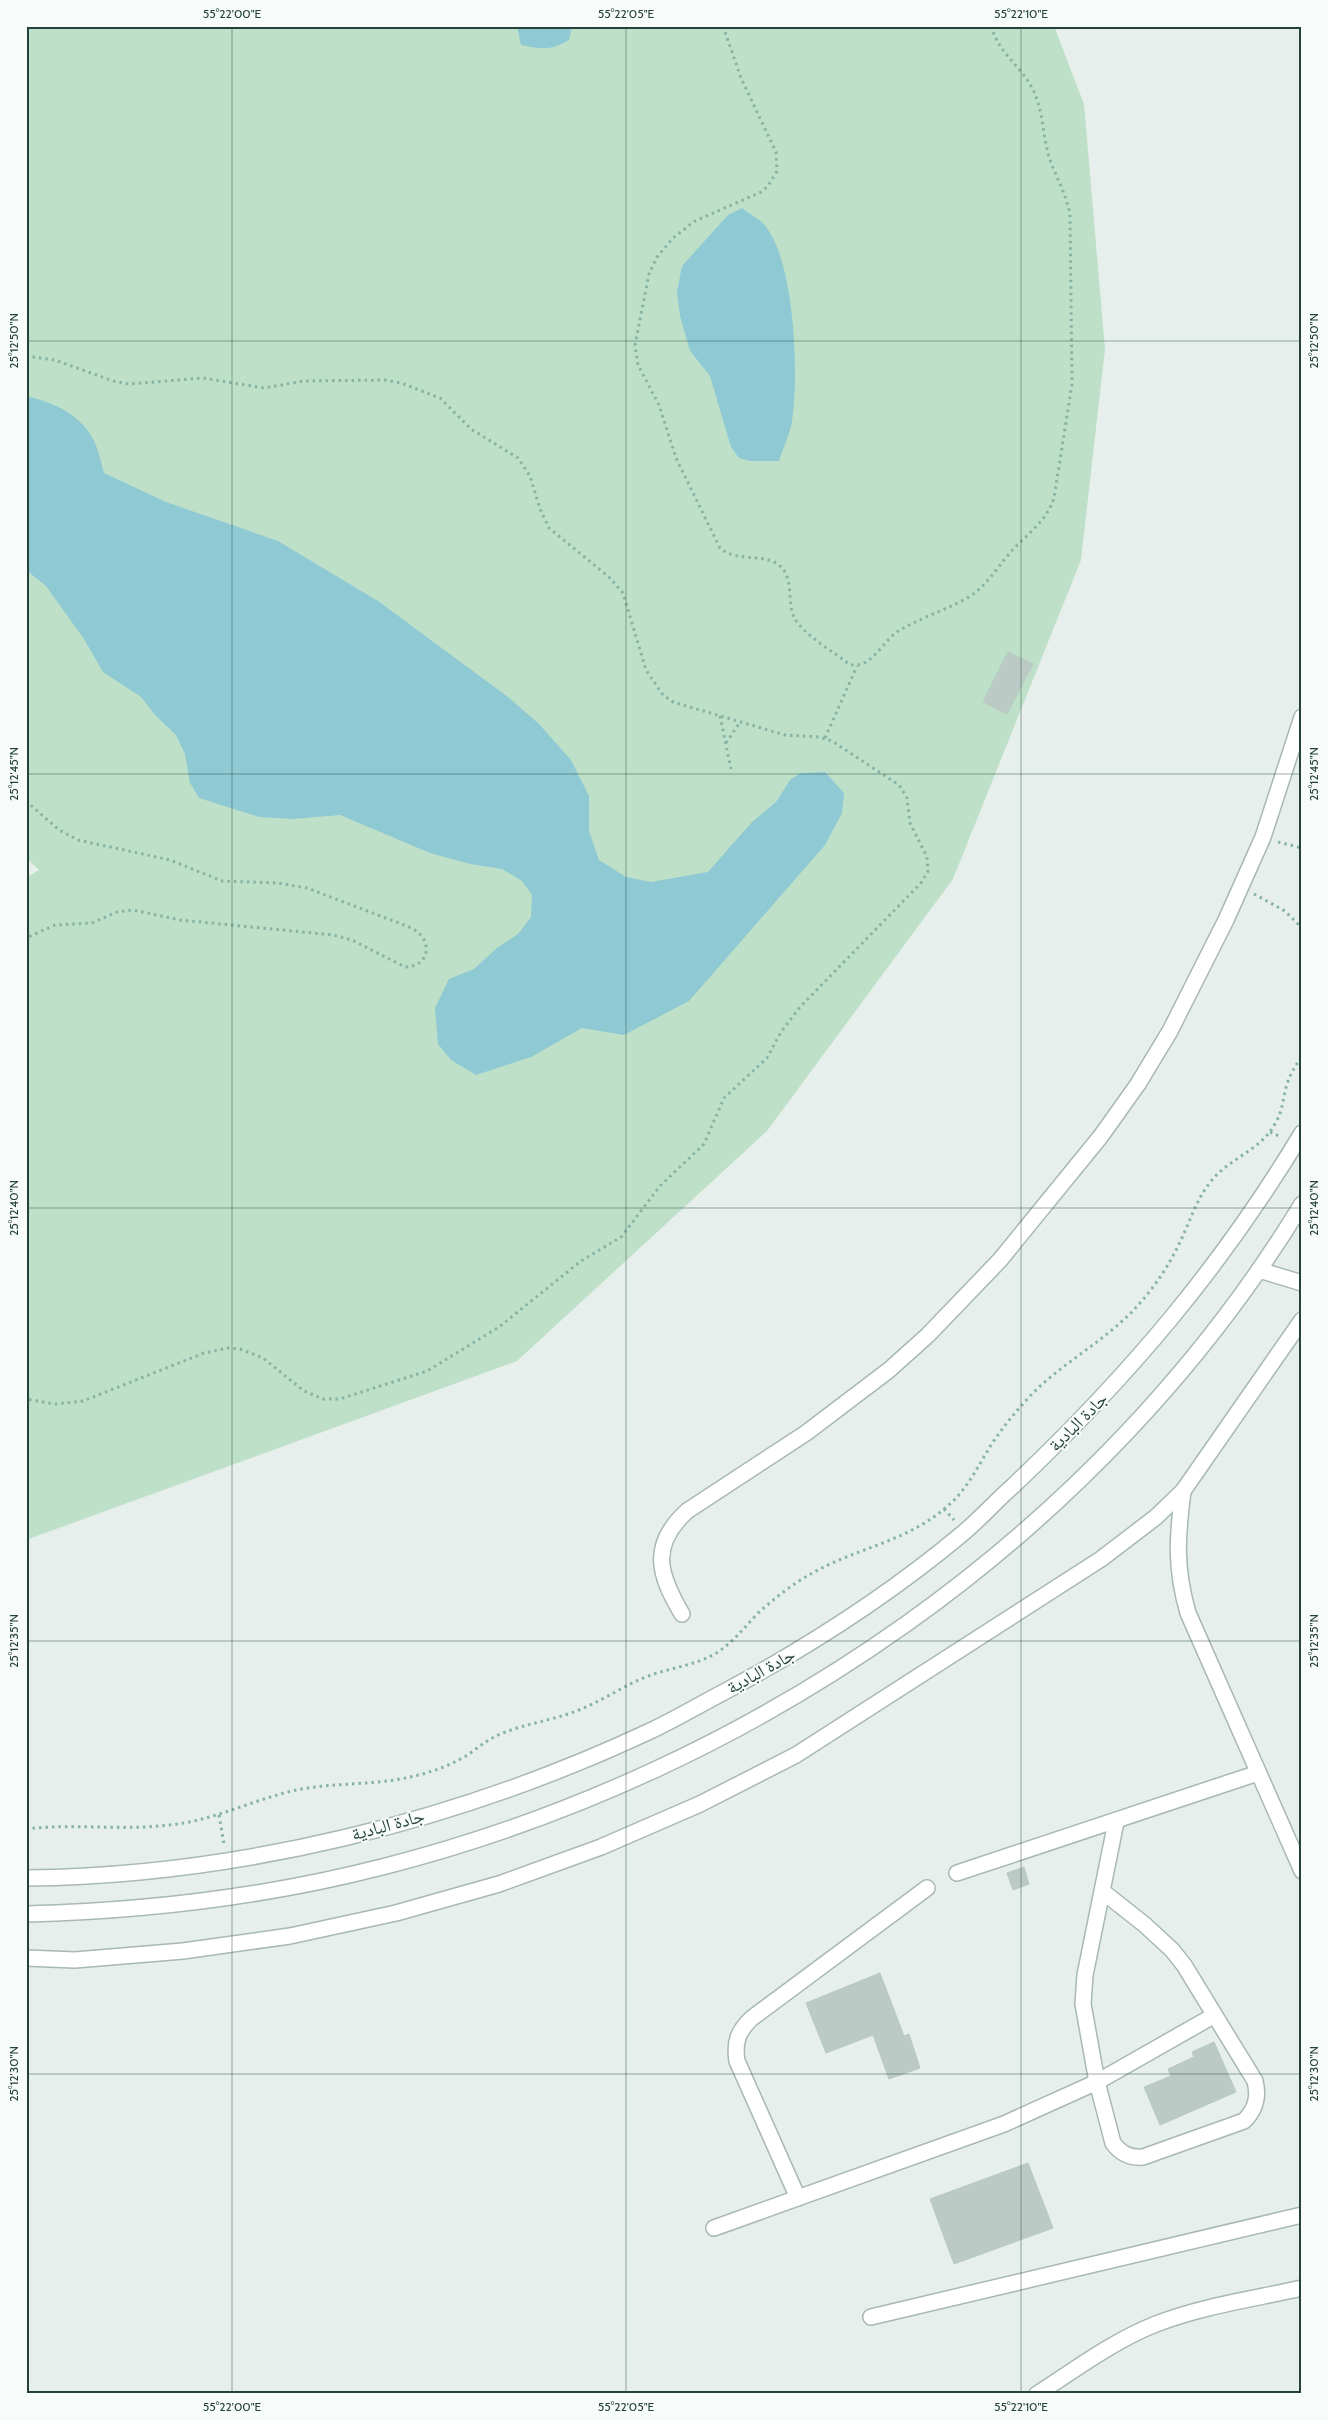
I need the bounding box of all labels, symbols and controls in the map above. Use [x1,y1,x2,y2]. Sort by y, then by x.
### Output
text: 55°22'00"E [203,6,262,21]
text: 55°22'05"E [598,6,655,21]
text: 55°22'10"E [994,6,1048,21]
text: 25°12'50"N [6,313,21,369]
text: 25°12'50"N [1306,313,1321,369]
text: 25°12'45"N [6,747,21,801]
text: 25°12'45"N [1306,747,1321,801]
text: 25°12'40"N [6,1180,21,1236]
text: 25°12'40"N [1306,1180,1321,1236]
street label: جادة البادية [1044,1388,1112,1456]
text: 25°12'35"N [6,1614,21,1668]
text: 25°12'35"N [1306,1614,1321,1668]
street label: جادة البادية [723,1643,799,1699]
street label: جادة البادية [349,1805,427,1845]
text: 25°12'30"N [6,2046,21,2102]
text: 25°12'30"N [1306,2046,1321,2102]
text: 55°22'00"E [203,2399,262,2414]
text: 55°22'05"E [598,2399,655,2414]
text: 55°22'10"E [994,2399,1048,2414]

